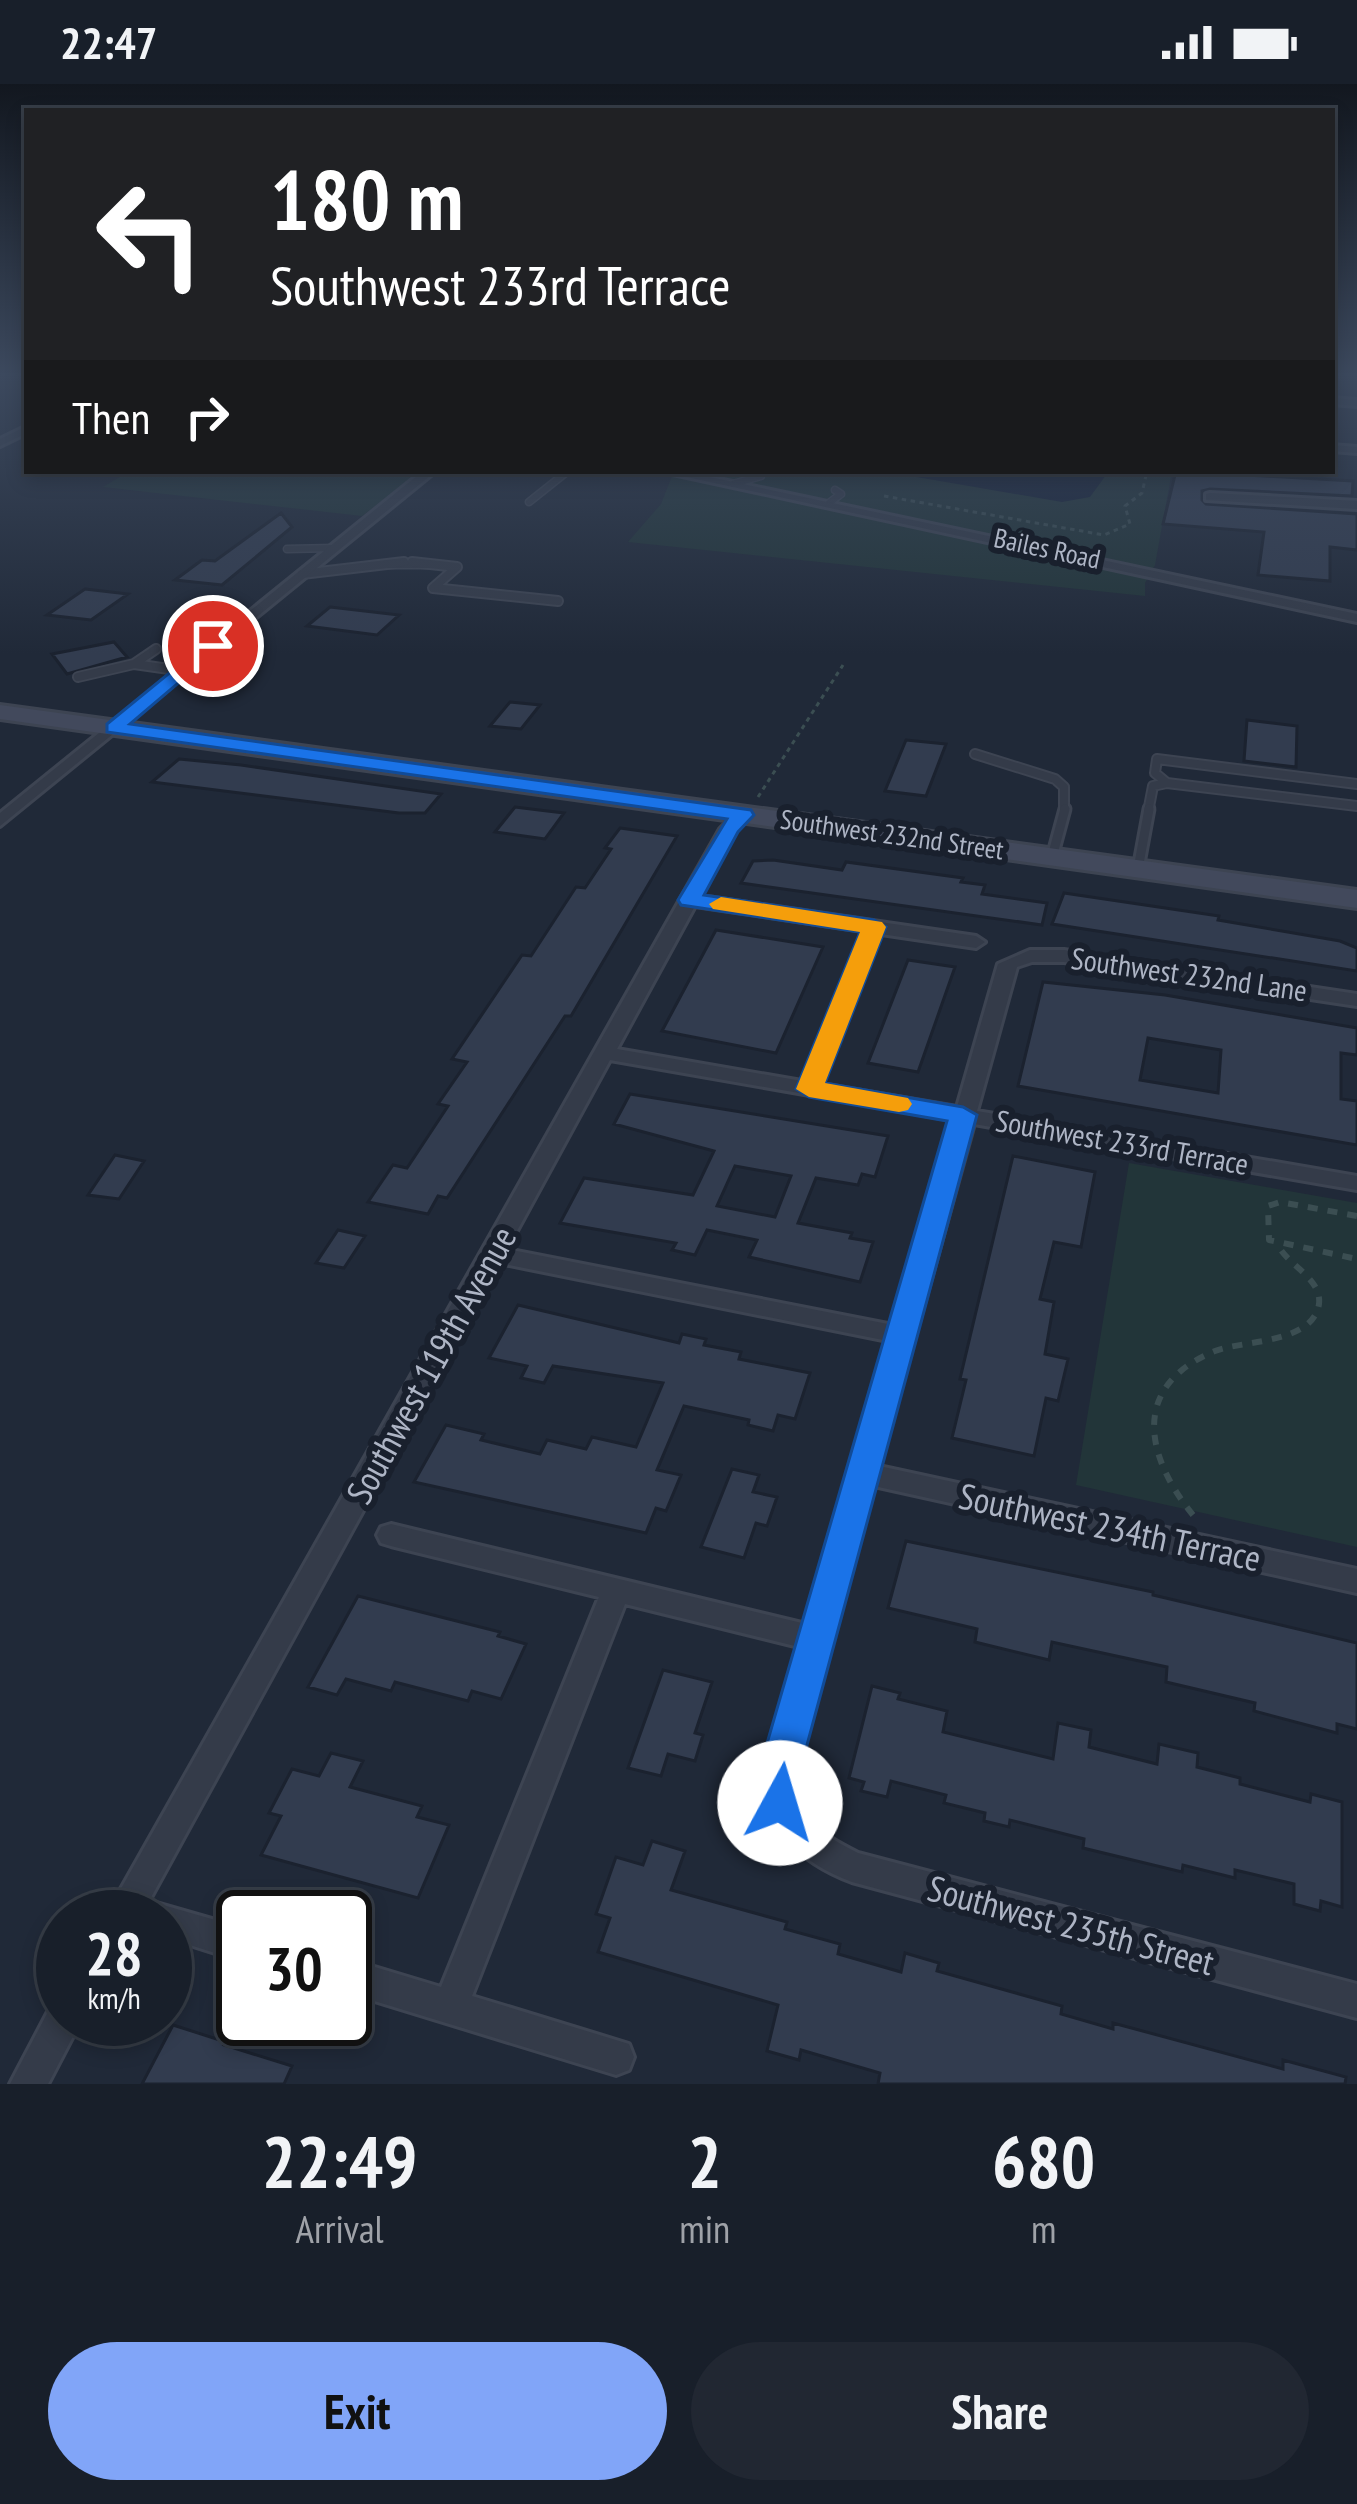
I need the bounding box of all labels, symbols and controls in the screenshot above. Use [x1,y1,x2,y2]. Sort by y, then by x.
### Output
text: 22:47 [60,13,157,71]
text: 180 m [270,144,463,253]
icon: left [72,156,228,312]
text: Southwest 233rd Terrace [270,250,731,320]
icon: right [174,384,240,450]
text: Then [72,388,150,446]
street label: Bailes Road [991,520,1103,576]
pin [162,595,264,697]
icon: arrive [180,613,246,679]
street label: Southwest 232nd Street [778,802,1006,867]
street label: Southwest 232nd Lane [1069,938,1309,1009]
street label: Southwest 233rd Terrace [993,1100,1252,1183]
street label: Southwest 119th Avenue [335,1218,526,1512]
street label: Southwest 234th Terrace [955,1472,1265,1581]
position arrow [717,1740,843,1866]
street label: Southwest 235th Street [923,1864,1219,1985]
speed limit sign: 30 [216,1890,372,2046]
text: 28 [85,1914,143,1992]
text: km/h [87,1978,141,2017]
text: 22:49 [262,2114,418,2207]
text: 2 [688,2114,722,2207]
text: 680 [992,2114,1095,2207]
text: Arrival [296,2203,384,2254]
text: min [679,2203,730,2254]
text: m [1031,2203,1056,2254]
button: Exit [48,2342,667,2480]
button: Share [691,2342,1309,2480]

